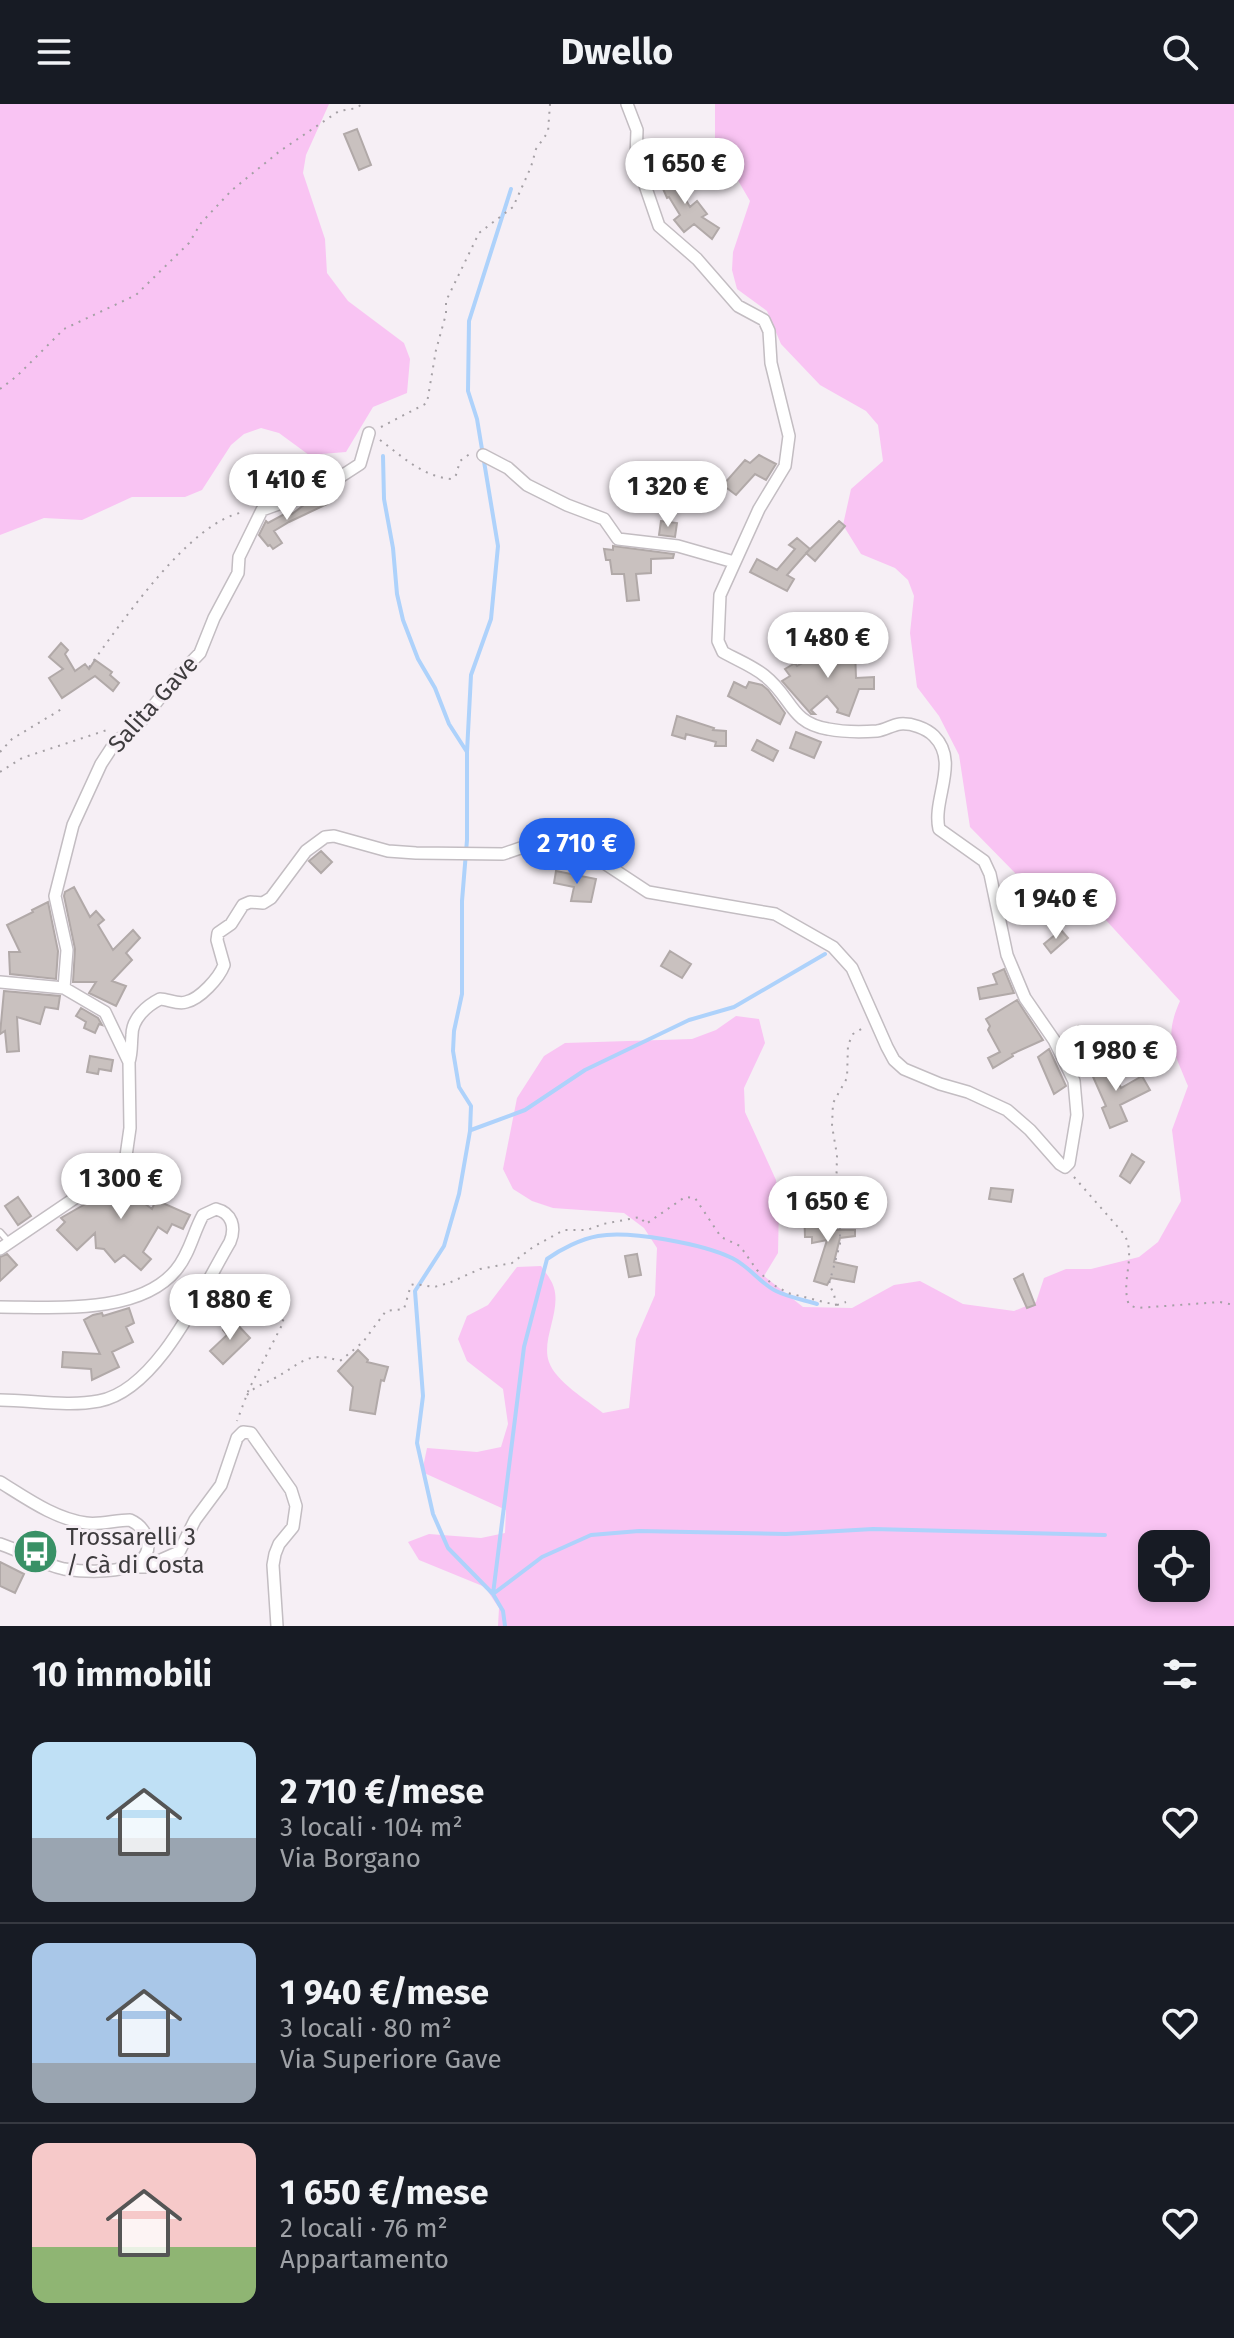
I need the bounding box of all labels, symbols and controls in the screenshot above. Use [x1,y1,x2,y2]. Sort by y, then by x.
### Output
icon: menu [32,30,76,74]
text: Dwello [561,30,673,74]
icon: search [1158,30,1202,74]
pin: 1 650 € [611,138,759,206]
text: 1 650 € [643,148,727,179]
pin: 1 410 € [213,454,361,522]
pin: 1 320 € [594,461,742,529]
text: 1 410 € [247,464,327,495]
text: 1 320 € [627,471,709,502]
pin: 1 480 € [754,612,902,680]
text: 1 480 € [786,622,870,653]
street label: Salita Gave [102,650,204,758]
pin: 2 710 € [503,818,651,886]
text: 2 710 € [537,828,617,859]
pin: 1 940 € [982,873,1130,941]
text: 1 940 € [1014,883,1098,914]
pin: 1 980 € [1042,1025,1190,1093]
text: 1 980 € [1074,1035,1158,1066]
pin: 1 300 € [47,1153,195,1221]
text: 1 300 € [79,1163,163,1194]
pin: 1 650 € [754,1176,902,1244]
text: 1 650 € [786,1186,870,1217]
pin: 1 880 € [156,1274,304,1342]
text: 1 880 € [187,1284,273,1315]
place label: Trossarelli 3 / Cà di Costa [66,1523,205,1579]
bus stop icon: Trossarelli 3 / Cà di Costa [11,1527,59,1575]
map controls [1138,1530,1210,1602]
button: locate [1138,1530,1210,1602]
icon: filters [1158,1652,1202,1696]
text: 10 immobili [32,1654,212,1695]
text: 2 710 €/mese [280,1771,484,1812]
icon: home [96,1774,192,1870]
icon: heart [1158,1800,1202,1844]
text: 3 locali · 104 m² [280,1812,463,1843]
text: Via Borgano [280,1843,421,1874]
text: 1 940 €/mese [280,1972,489,2013]
icon: home [96,1975,192,2071]
icon: heart [1158,2001,1202,2045]
text: 3 locali · 80 m² [280,2013,452,2044]
text: Via Superiore Gave [280,2044,502,2075]
text: 1 650 €/mese [280,2172,488,2213]
icon: home [96,2175,192,2271]
icon: heart [1158,2201,1202,2245]
text: 2 locali · 76 m² [280,2213,448,2244]
text: Appartamento [280,2244,449,2275]

